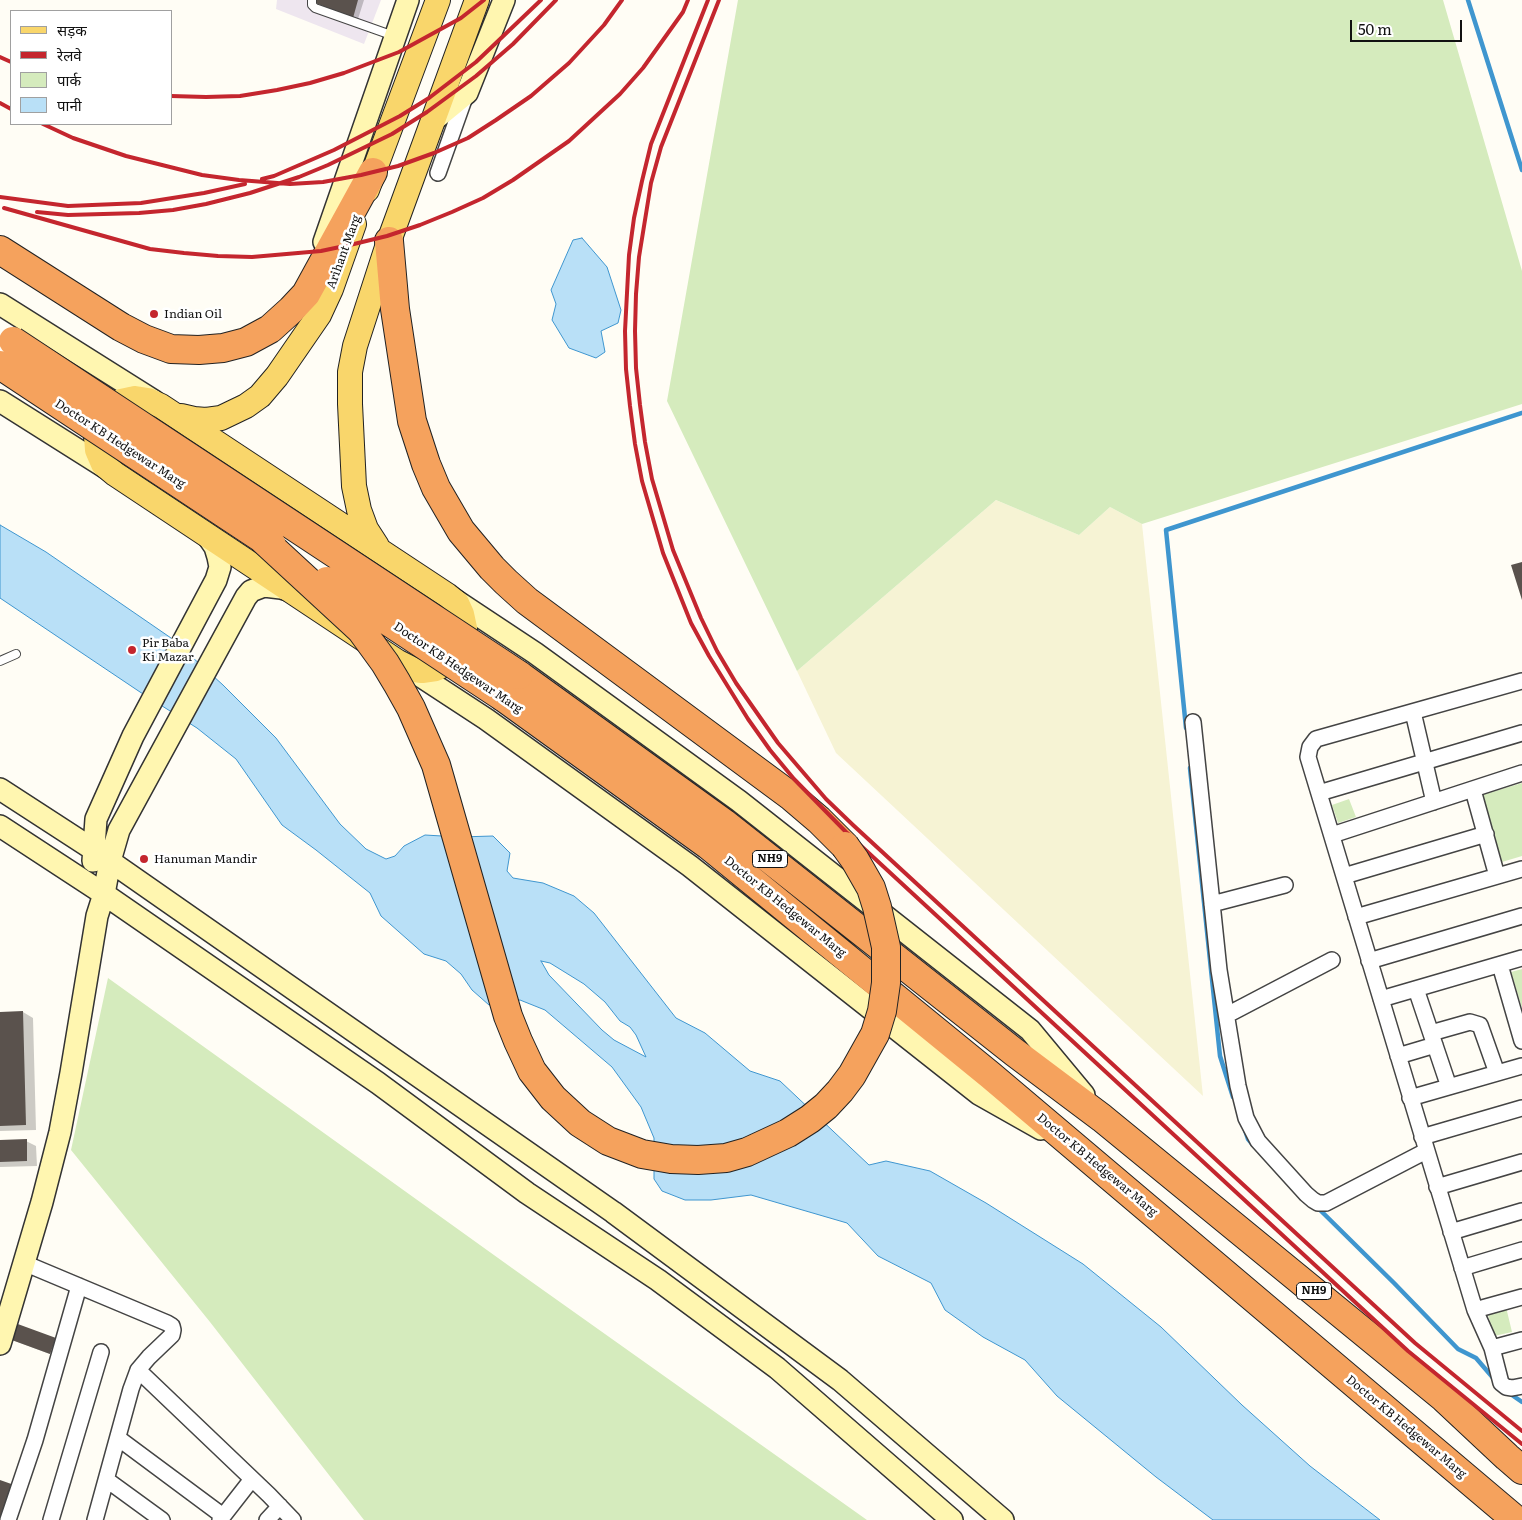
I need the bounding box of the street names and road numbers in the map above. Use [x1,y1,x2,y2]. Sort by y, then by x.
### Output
street label: Arihant Marg [324,213,364,291]
street label: Doctor KB Hedgewar Marg [52,396,188,492]
street label: Doctor KB Hedgewar Marg [391,619,525,717]
road number: NH9 [752,851,788,868]
street label: Doctor KB Hedgewar Marg [721,853,849,961]
street label: Doctor KB Hedgewar Marg [1034,1110,1160,1220]
road number: NH9 [1296,1282,1332,1300]
street label: Doctor KB Hedgewar Marg [1343,1372,1469,1482]

